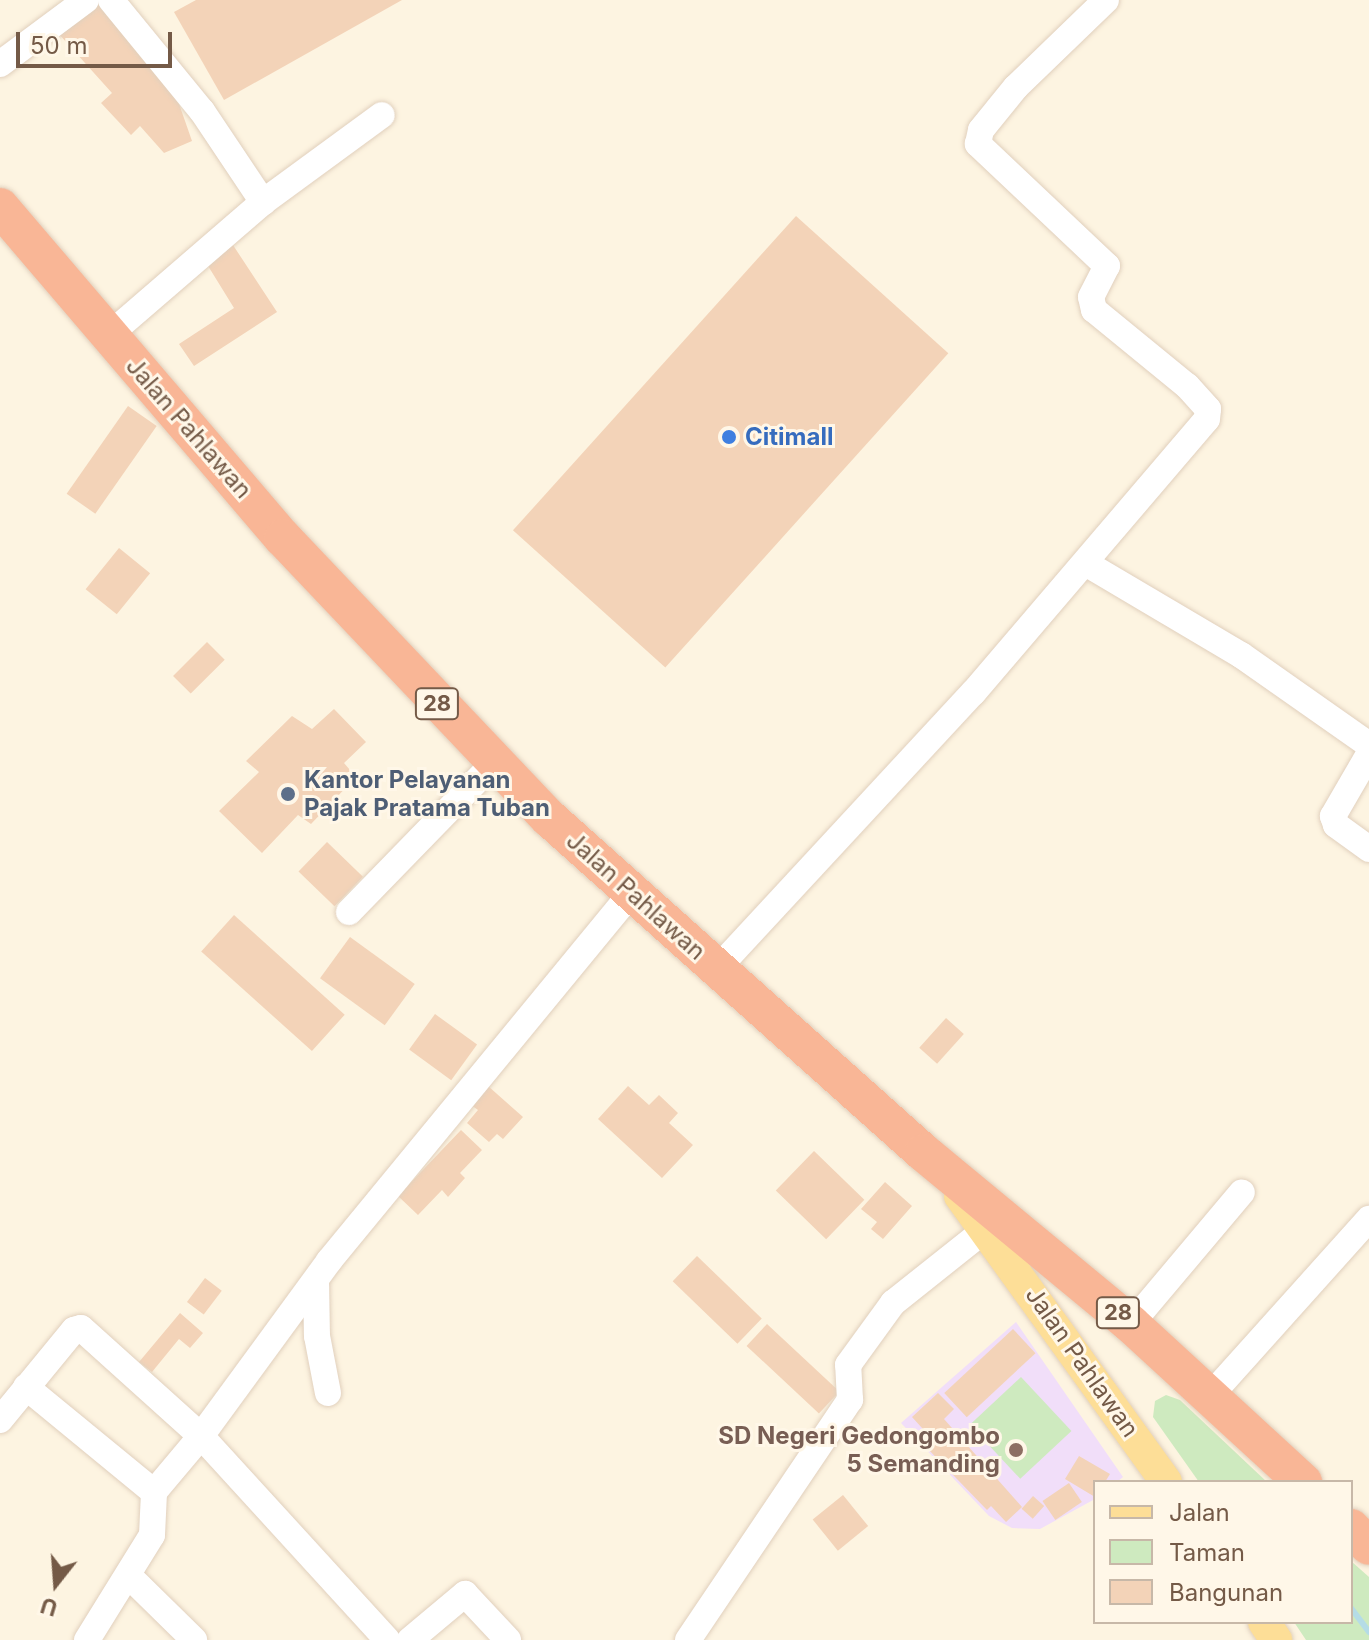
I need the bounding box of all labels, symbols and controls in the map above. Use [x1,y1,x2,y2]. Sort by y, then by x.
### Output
scale bar [20,16,176,66]
text: 50 m [30,31,88,60]
street label: Jalan Pahlawan [120,352,258,504]
place label: Citimall [745,423,833,451]
marker: Citimall [720,428,738,446]
road number: 28 [413,686,461,722]
place label: Kantor Pelayanan Pajak Pratama Tuban [304,766,550,822]
marker: Kantor Pelayanan Pajak Pratama Tuban [279,785,297,803]
street label: Jalan Pahlawan [561,826,711,966]
street label: Jalan Pahlawan [1019,1281,1145,1443]
road number: 28 [1094,1295,1142,1331]
place label: SD Negeri Gedongombo 5 Semanding [718,1422,1000,1478]
marker: SD Negeri Gedongombo 5 Semanding [1007,1441,1025,1459]
legend [1093,1480,1353,1624]
text: Jalan [1169,1498,1230,1527]
text: Taman [1169,1538,1245,1567]
north arrow [16,1544,96,1624]
text: Bangunan [1169,1578,1283,1607]
text: U [37,1592,60,1622]

